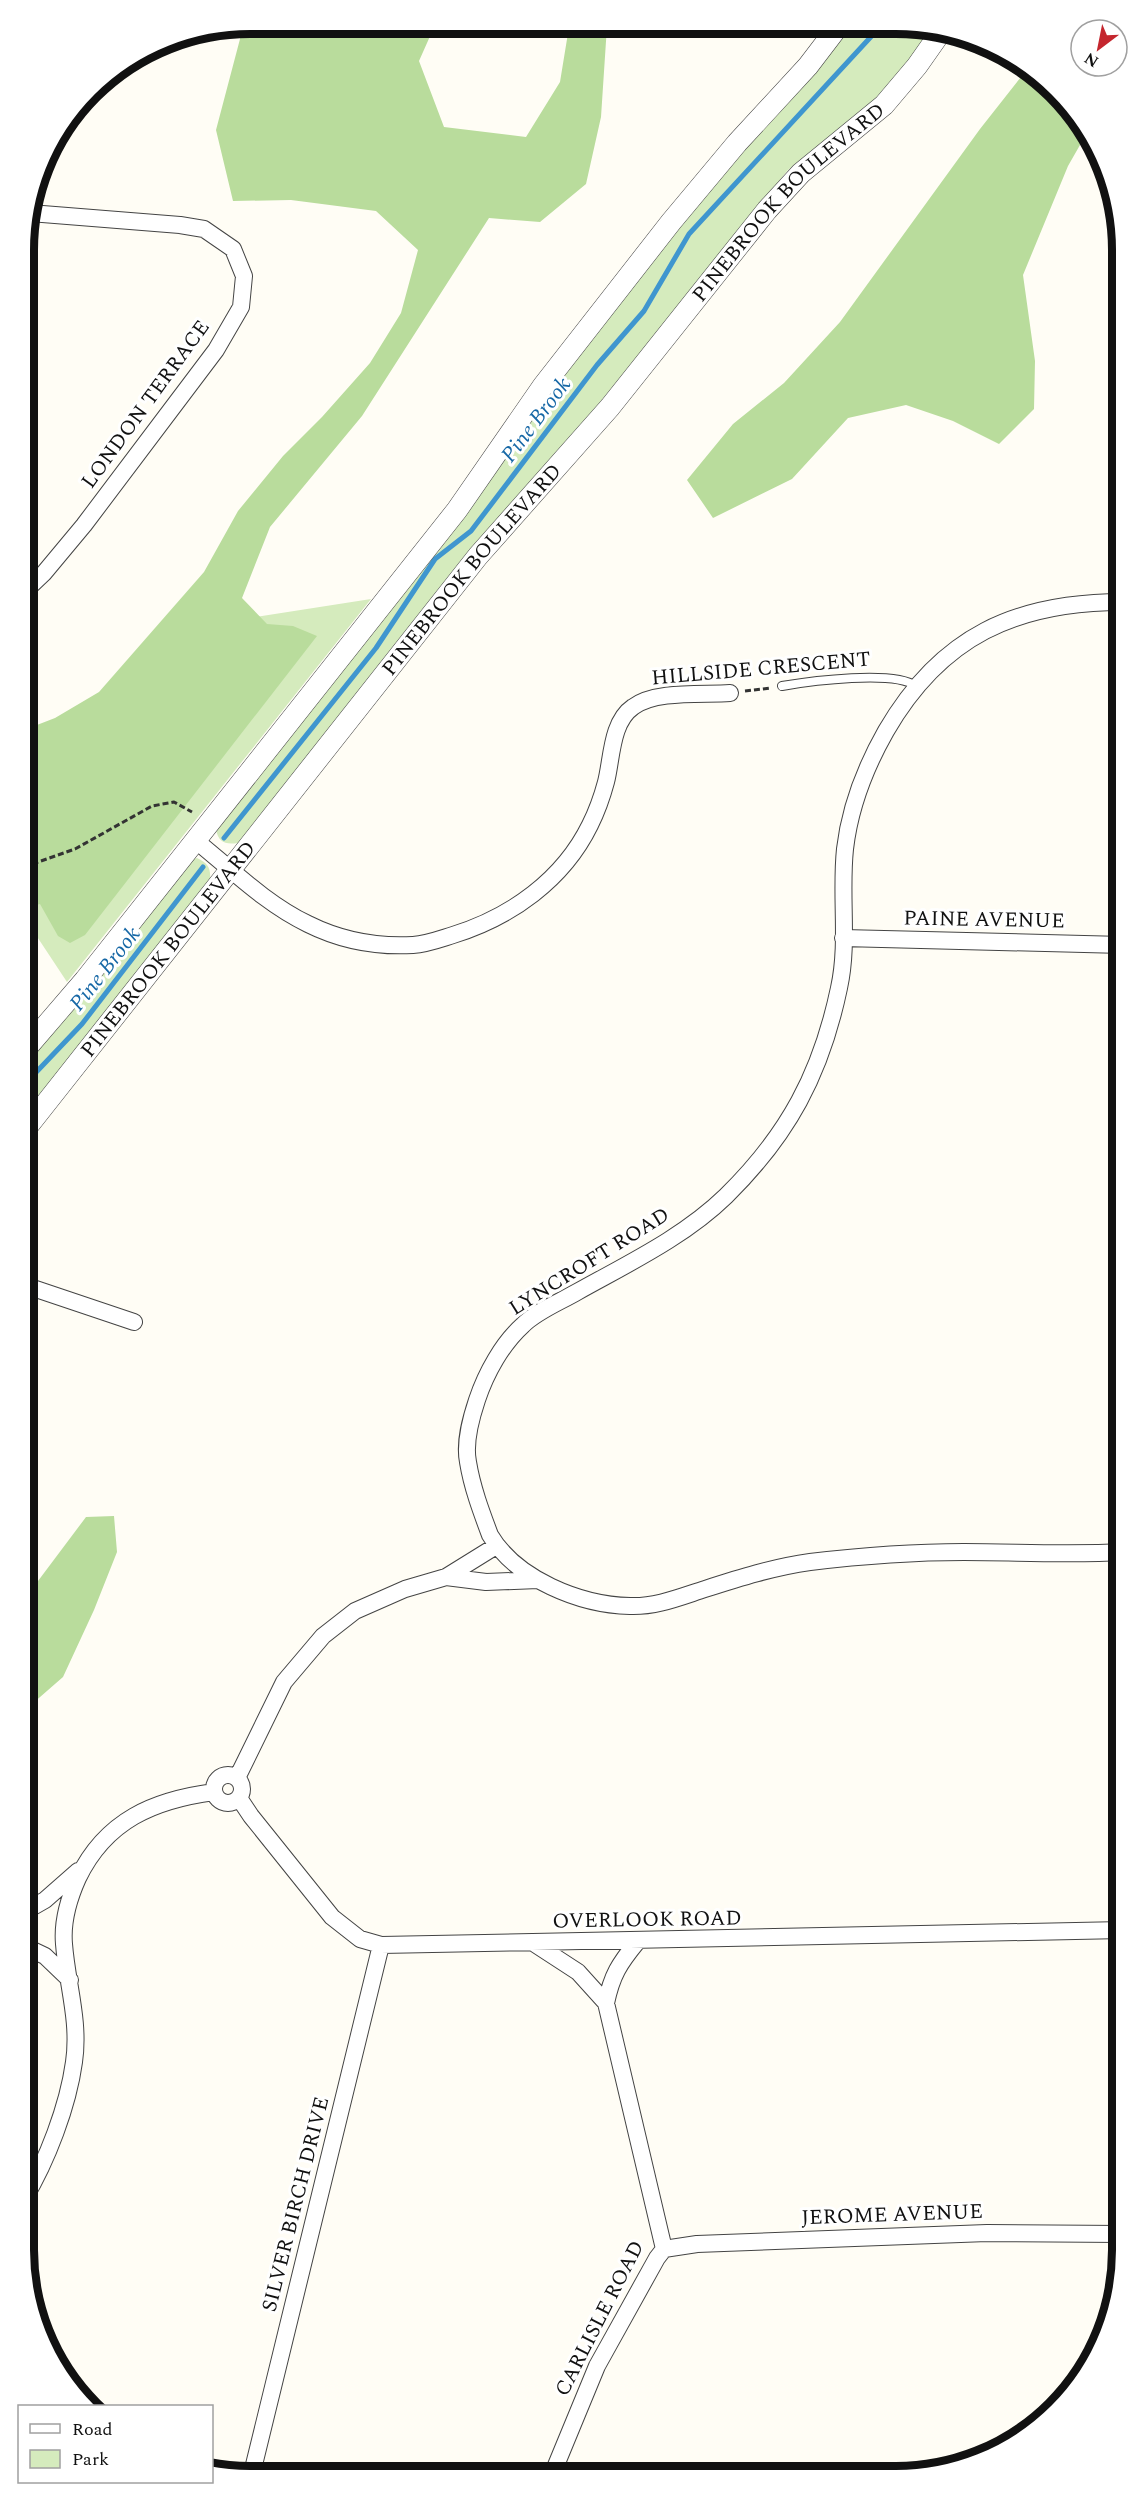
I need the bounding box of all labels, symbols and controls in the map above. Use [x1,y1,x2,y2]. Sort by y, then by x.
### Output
north arrow [1069,18,1129,78]
text: N [1080,46,1103,74]
street label: PINEBROOK BOULEVARD [684,95,892,309]
street label: LONDON TERRACE [74,314,218,496]
water label: Pine Brook [493,370,579,470]
street label: PINEBROOK BOULEVARD [374,457,570,683]
street label: HILLSIDE CRESCENT [650,643,872,695]
street label: PINEBROOK BOULEVARD [73,834,264,1065]
street label: PAINE AVENUE [903,903,1065,937]
water label: Pine Brook [61,919,149,1018]
street label: LYNCROFT ROAD [503,1199,676,1324]
street label: OVERLOOK ROAD [552,1902,742,1938]
street label: SILVER BIRCH DRIVE [254,2093,338,2315]
street label: JEROME AVENUE [801,2196,983,2234]
street label: CARLISLE ROAD [547,2235,653,2402]
legend [18,2405,213,2483]
text: Road [72,2416,113,2443]
text: Park [72,2446,109,2473]

